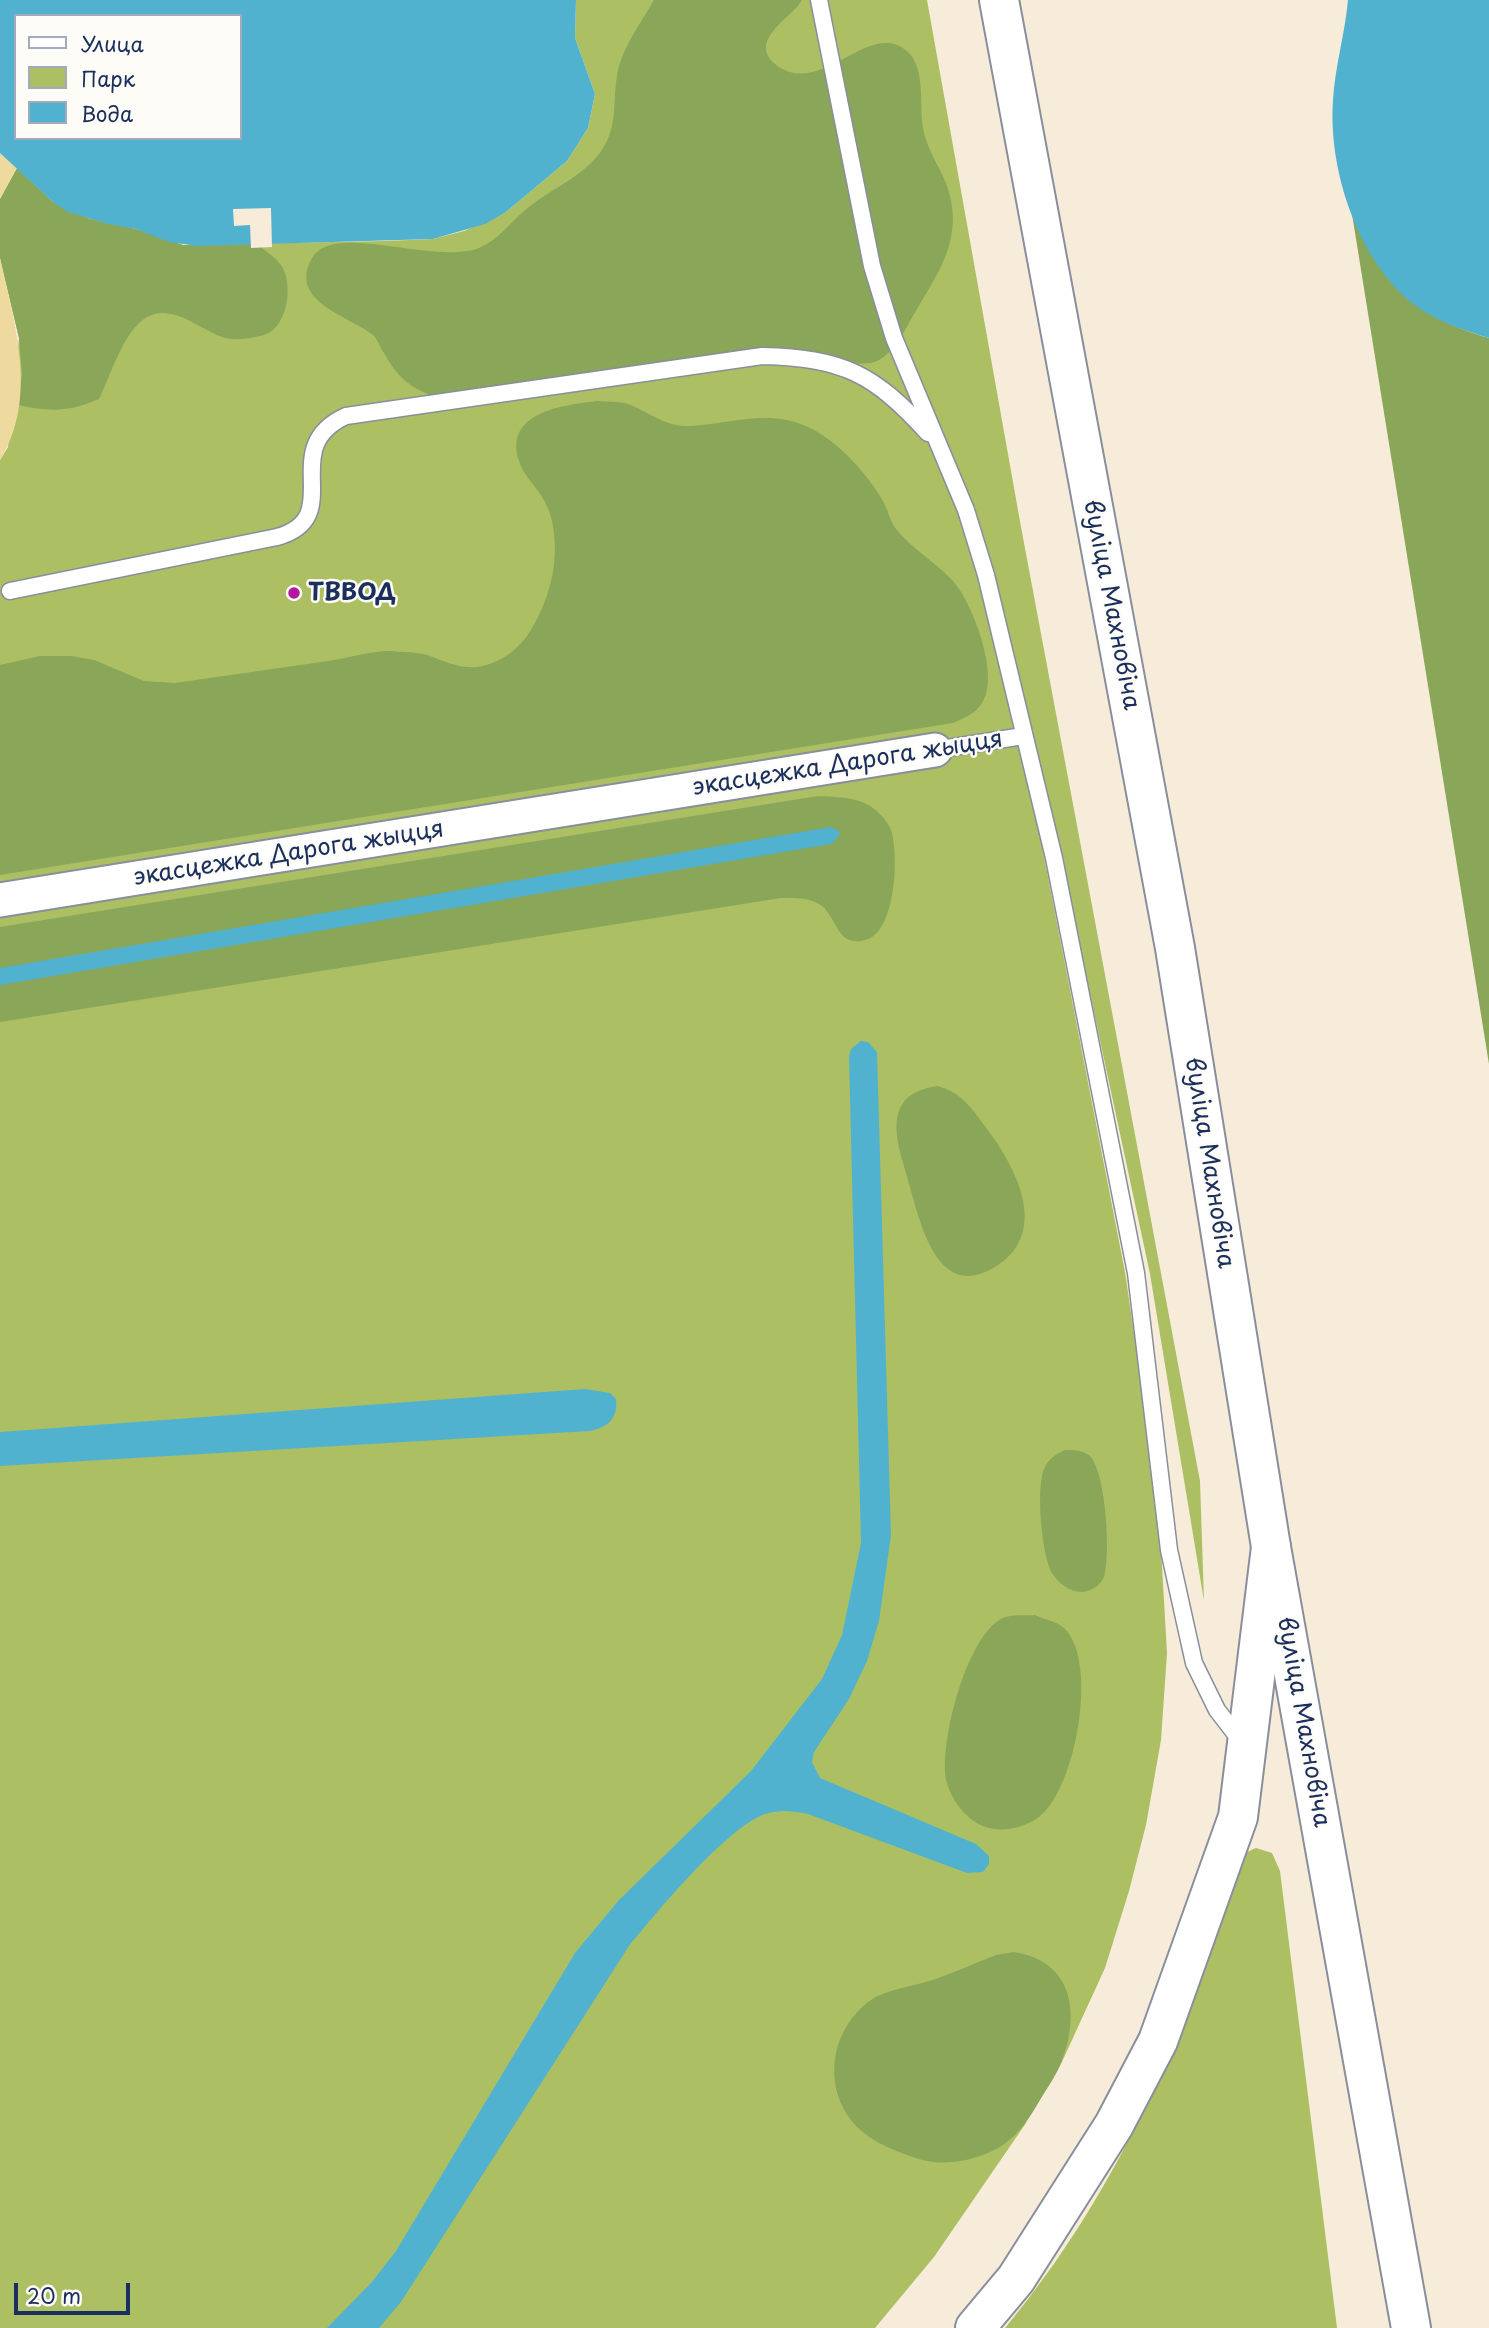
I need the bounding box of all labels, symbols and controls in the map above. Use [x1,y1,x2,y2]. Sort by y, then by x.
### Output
legend [14,14,242,140]
text: Улица [81,27,144,59]
text: Парк [81,62,135,94]
text: Вода [81,97,133,129]
street label: вуліца Махновіча [1077,498,1145,712]
place label: ТВВОД [308,579,396,607]
marker: ТВВОД [286,585,302,601]
street label: экасцежка Дарога жыцця [691,725,1005,803]
street label: экасцежка Дарога жыцця [132,815,446,893]
street label: вуліца Махновіча [1178,1055,1240,1271]
street label: вуліца Махновіча [1270,1614,1336,1830]
scale bar [18,2268,133,2312]
text: 20 m [27,2279,81,2311]

